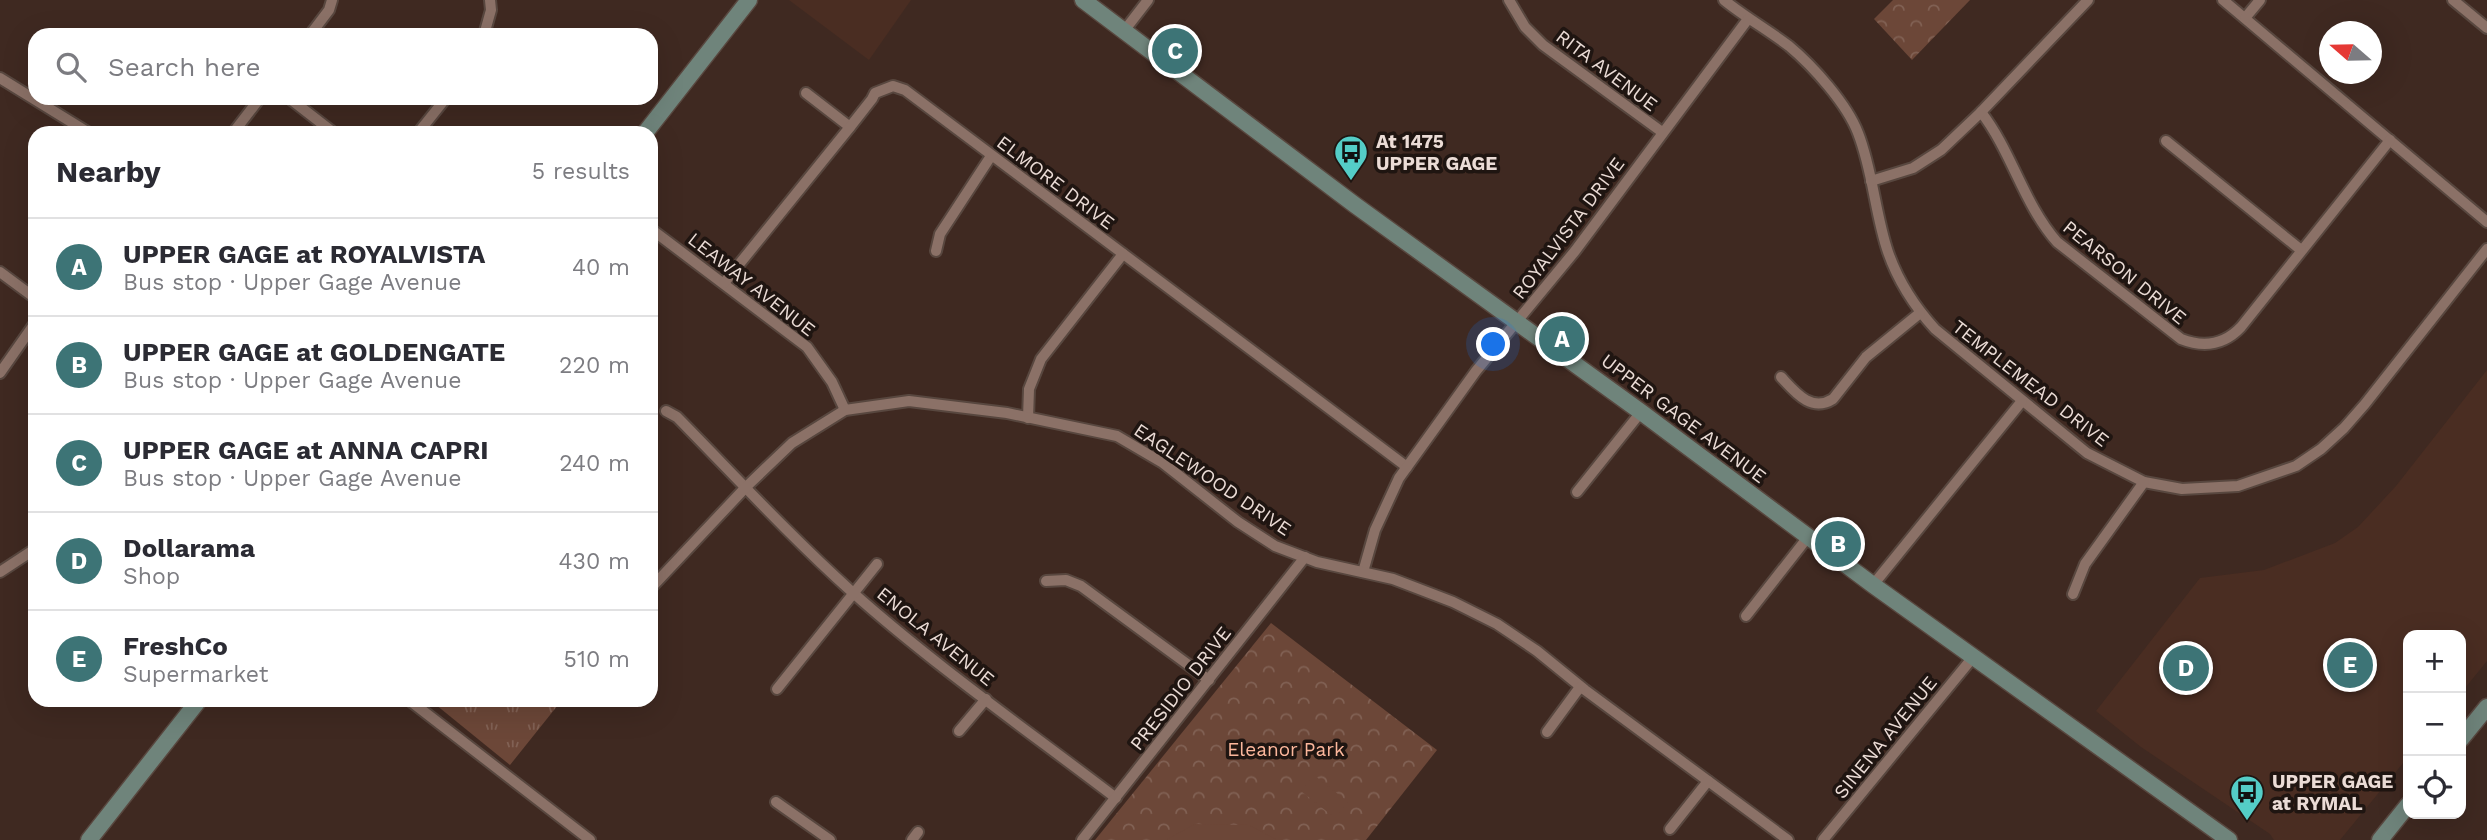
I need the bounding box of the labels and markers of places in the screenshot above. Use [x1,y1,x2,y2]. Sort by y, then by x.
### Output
pin: C [1152,25,1198,77]
place label: At 1475 UPPER GAGE [1376,130,1497,175]
bus stop icon: At 1475 UPPER GAGE [1332,133,1370,182]
pin: A [1539,313,1585,365]
pin: B [1815,518,1861,570]
pin: E [2327,639,2373,691]
pin: D [2163,642,2209,694]
place label: UPPER GAGE at RYMAL [2272,770,2393,815]
bus stop icon: UPPER GAGE at RYMAL [2228,773,2266,822]

